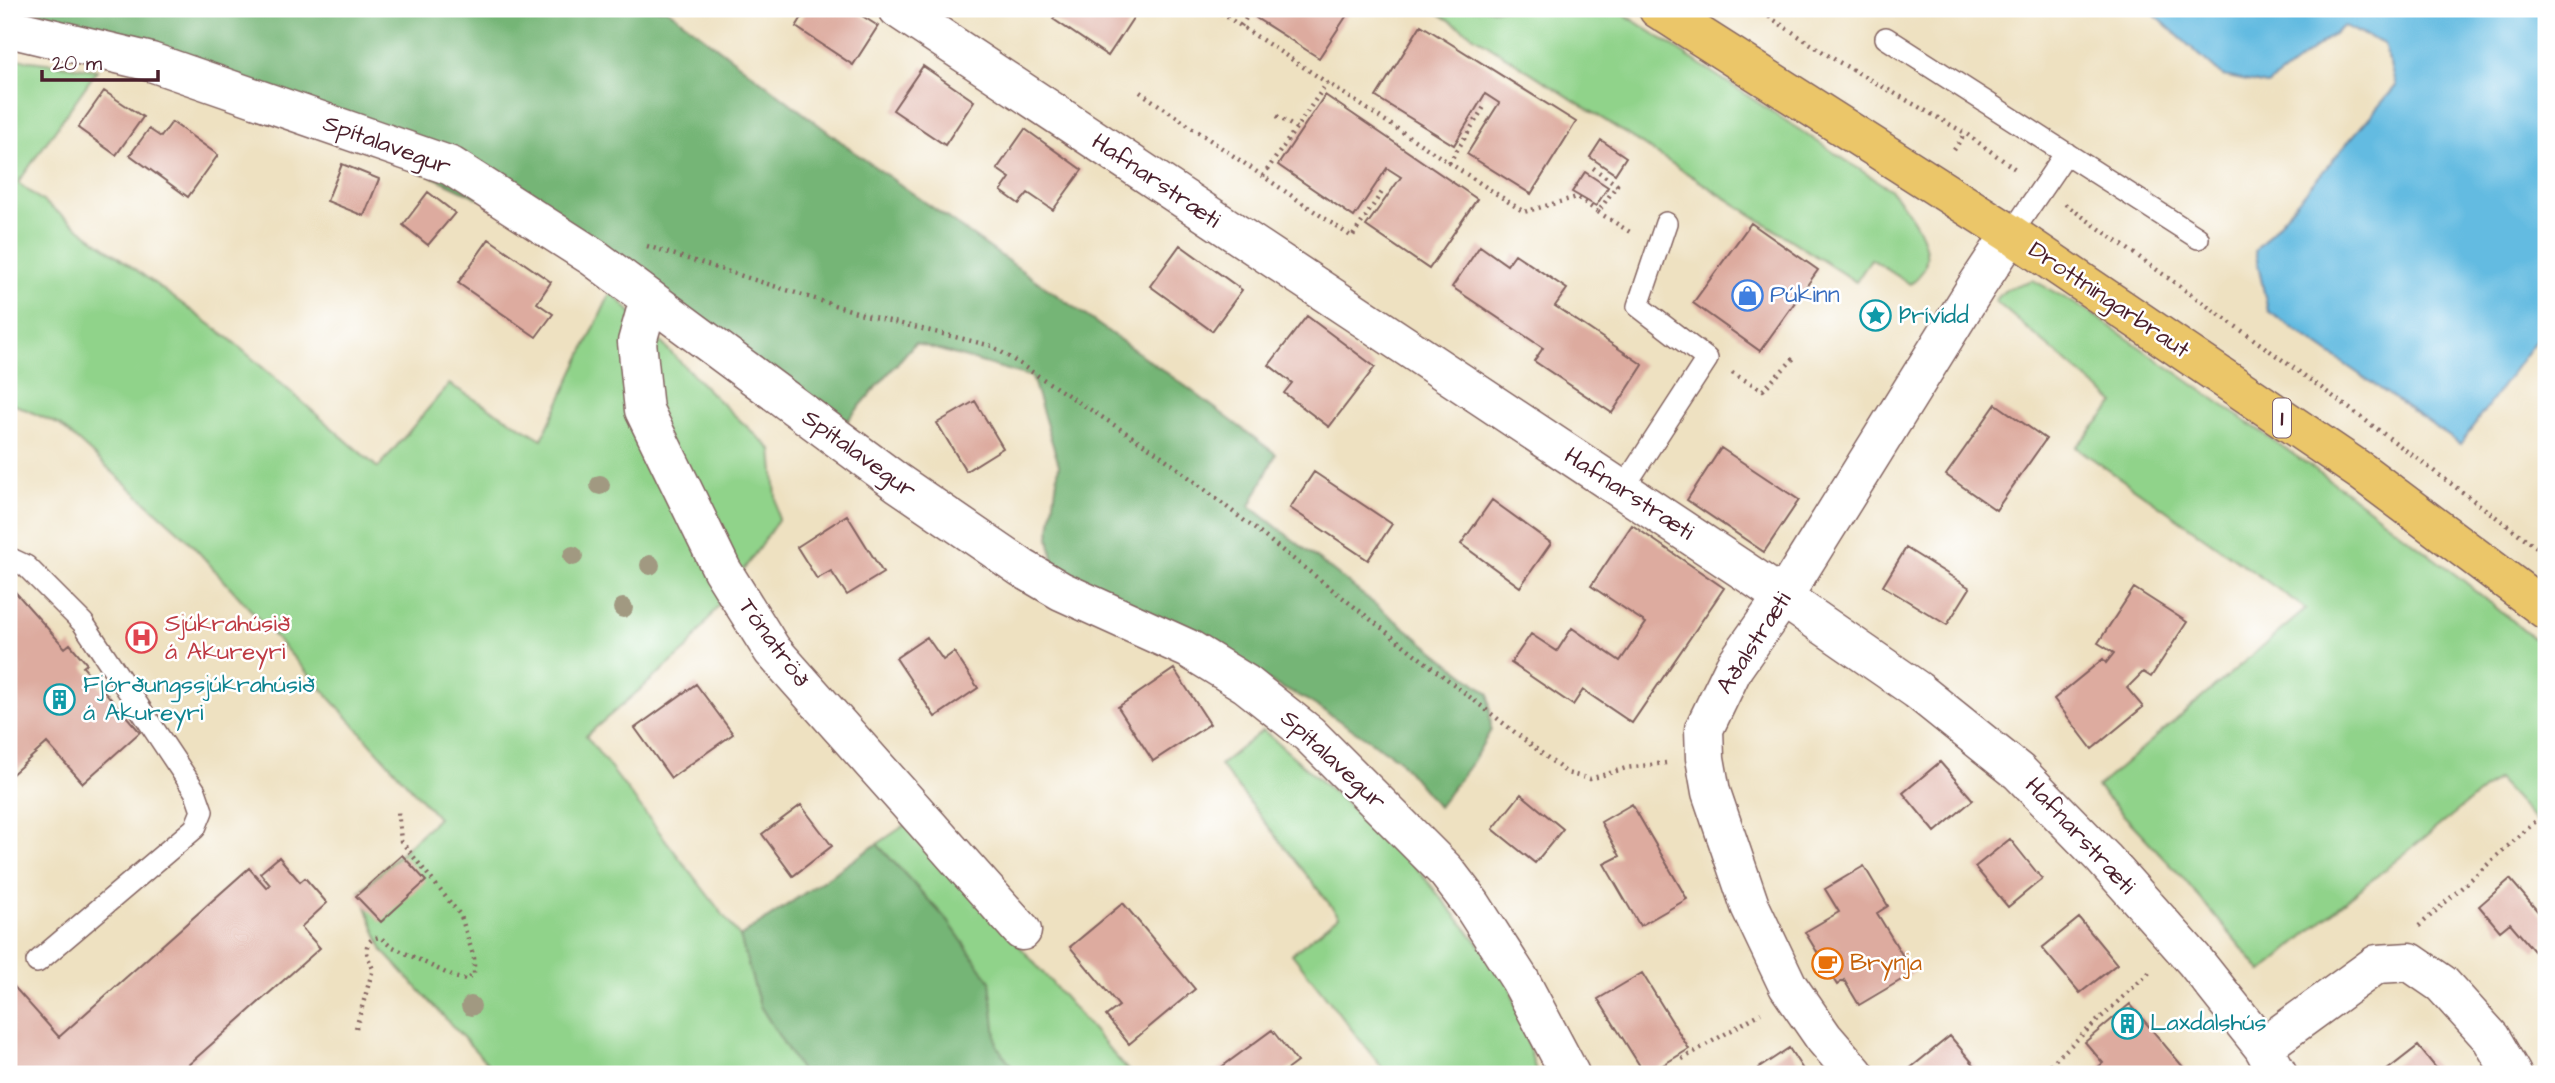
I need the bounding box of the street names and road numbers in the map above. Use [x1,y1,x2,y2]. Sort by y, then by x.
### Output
street label: Spítalavegur [318,106,456,185]
street label: Hafnarstræti [1085,125,1228,237]
street label: Drottningarbraut [2021,233,2197,368]
road number: 1 [2273,398,2291,438]
street label: Spítalavegur [794,401,923,508]
street label: Hafnarstræti [1557,439,1701,549]
street label: Aðalstræti [1708,585,1800,701]
street label: Tónatröð [730,591,818,695]
street label: Spítalavegur [1272,702,1393,819]
street label: Hafnarstræti [2017,770,2143,902]

